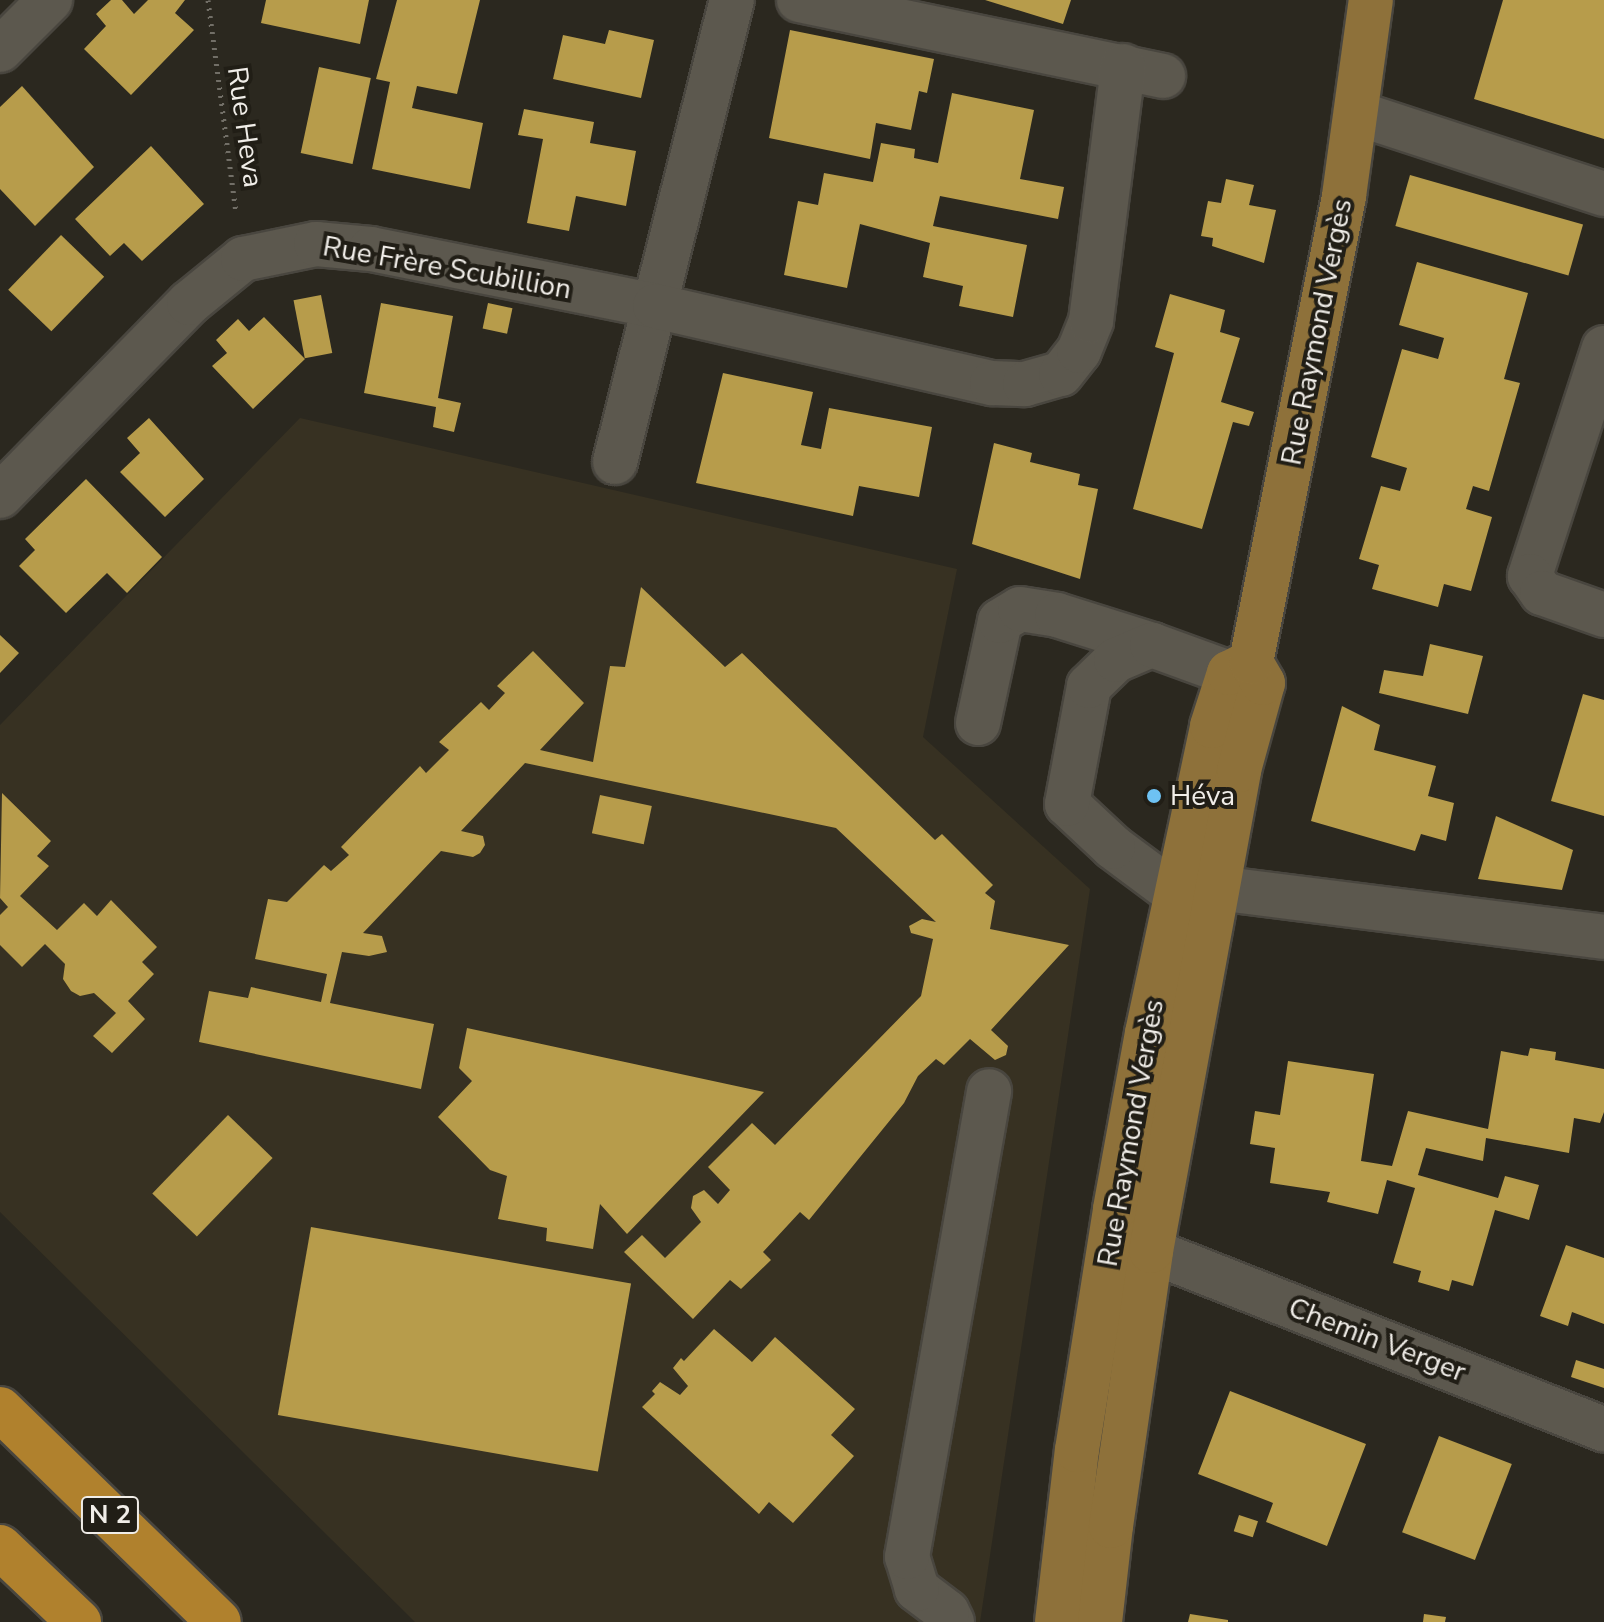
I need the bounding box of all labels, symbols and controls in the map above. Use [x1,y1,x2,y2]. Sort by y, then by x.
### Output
street label: Rue Heva [220,64,270,190]
street label: Rue Raymond Vergès [1275,196,1359,468]
street label: Rue Frère Scubillion [320,230,574,306]
place label: Héva [1170,779,1235,813]
marker: Héva [1145,787,1163,805]
street label: Rue Raymond Vergès [1091,997,1171,1269]
street label: Chemin Verger [1284,1291,1470,1389]
road number: N 2 [80,1493,140,1537]

